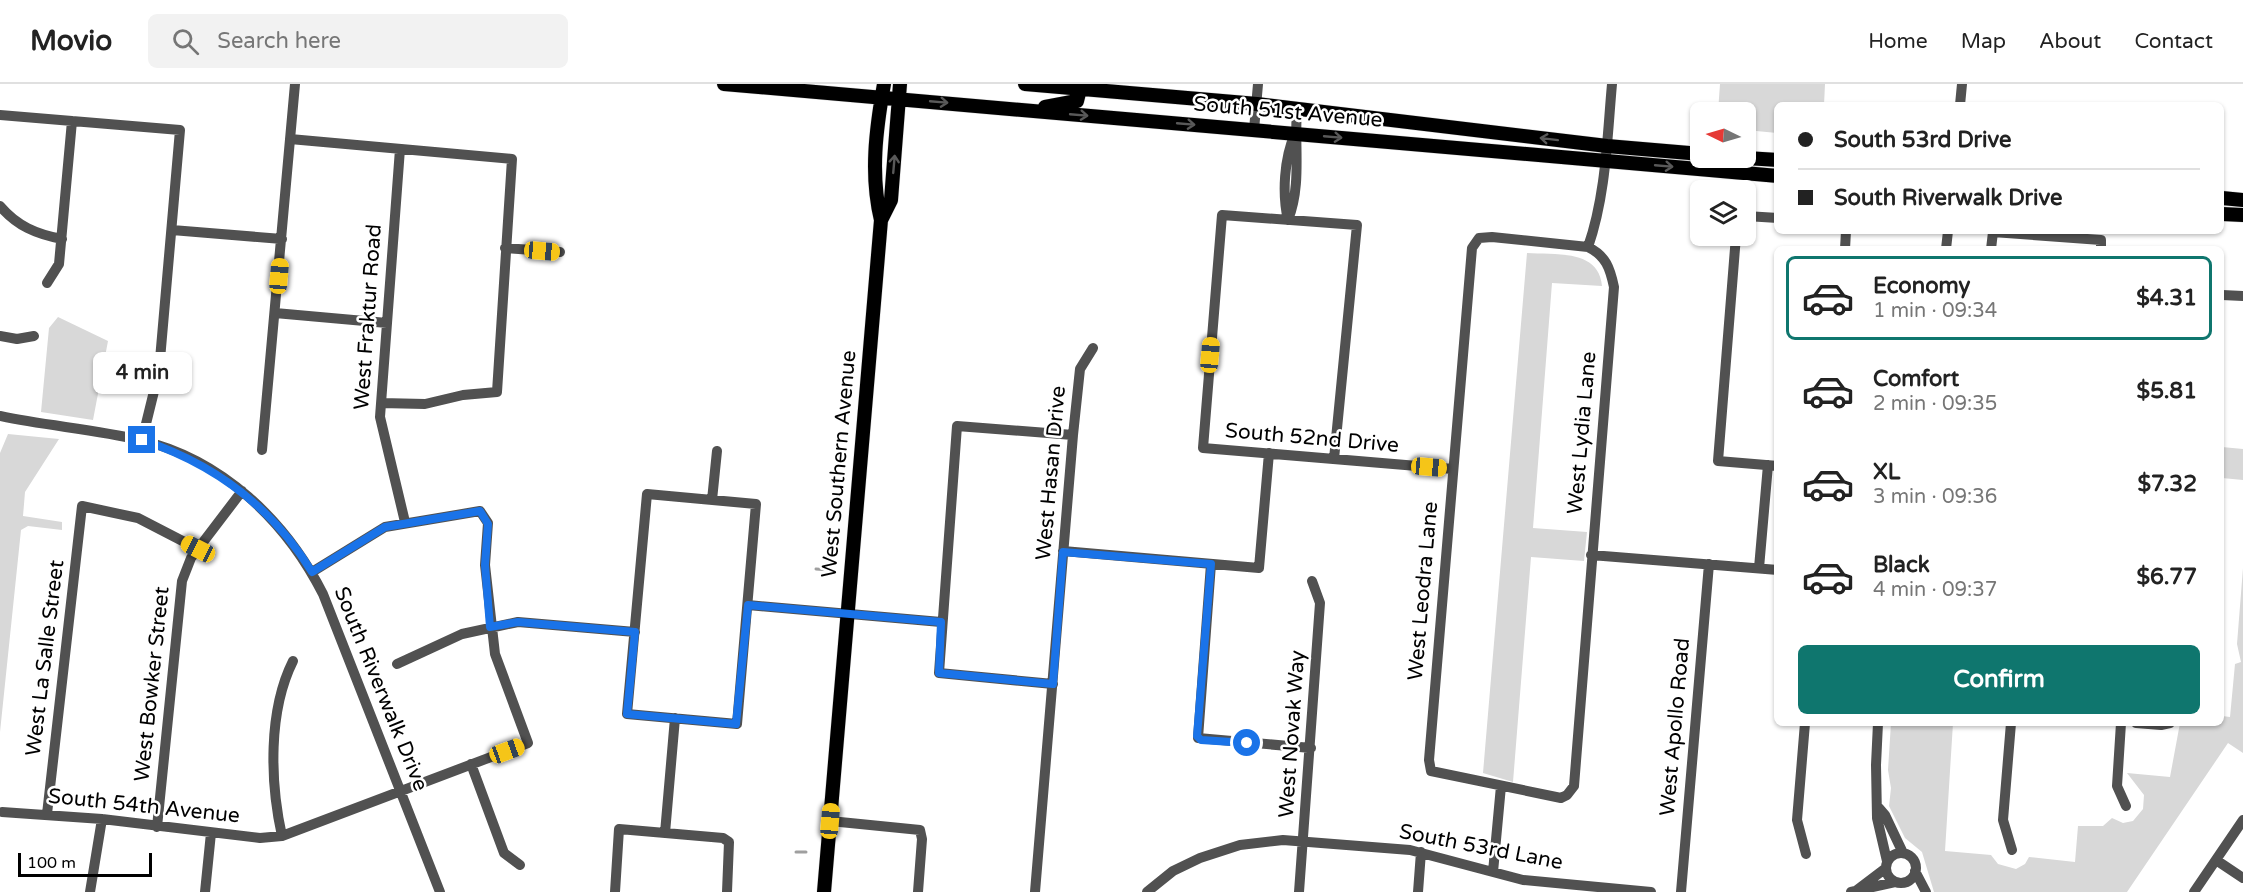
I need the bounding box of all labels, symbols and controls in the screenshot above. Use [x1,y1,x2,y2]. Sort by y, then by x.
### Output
search box [148,14,568,68]
text: Movio [30,24,112,58]
icon: search [169,25,202,58]
text: Search here [217,28,341,54]
text: Home [1868,29,1928,54]
text: Map [1961,29,2006,54]
text: About [2039,29,2101,54]
text: Contact [2134,29,2213,54]
street label: South 51st Avenue [1192,91,1384,133]
one-way arrow [929,97,948,108]
north arrow [1690,102,1756,168]
map controls [1690,102,1756,246]
one-way arrow [1069,109,1089,120]
one-way arrow [1176,119,1196,130]
text: South 53rd Drive [1834,127,2011,153]
one-way arrow [1322,132,1342,143]
one-way arrow [1539,133,1559,144]
one-way arrow [889,154,900,174]
one-way arrow [1653,161,1673,172]
button: layers [1690,180,1756,246]
text: South Riverwalk Drive [1834,185,2062,211]
street label: West Fraktur Road [349,223,387,411]
car [523,240,561,262]
car [268,257,290,295]
icon: car [1801,271,1855,325]
text: Economy [1873,273,1970,299]
text: $4.31 [2136,285,2197,311]
text: 1 min · 09:34 [1873,299,1997,323]
car [1199,336,1221,374]
street label: West Southern Avenue [817,349,861,579]
street label: West Lydia Lane [1562,351,1602,515]
callout: 4 min [92,353,192,395]
text: 4 min [116,361,169,385]
icon: car [1801,364,1855,418]
text: Comfort [1873,366,1959,392]
text: $5.81 [2137,378,2197,404]
street label: West Hasan Drive [1031,385,1071,561]
text: 2 min · 09:35 [1873,392,1997,416]
street label: South 52nd Drive [1224,418,1400,458]
route end [128,426,155,453]
car [1410,456,1448,478]
icon: car [1801,457,1855,511]
text: XL [1873,459,1900,485]
text: $7.32 [2137,471,2197,497]
text: 3 min · 09:36 [1873,485,1997,509]
street label: West Leodra Lane [1403,500,1443,682]
car [178,533,218,565]
icon: car [1801,550,1855,604]
text: Black [1873,552,1930,578]
street label: West La Salle Street [21,558,69,758]
text: $6.77 [2136,564,2197,590]
text: 4 min · 09:37 [1873,578,1997,602]
street label: South Riverwalk Drive [329,583,433,795]
street label: West Bowker Street [129,585,175,783]
street label: West Apollo Road [1655,637,1695,817]
button: Confirm [1798,645,2200,714]
street label: West Novak Way [1274,649,1310,819]
route start [1233,729,1260,756]
car [487,736,527,766]
street label: South 54th Avenue [47,784,241,829]
car [819,802,841,840]
street label: South 53rd Lane [1397,819,1565,875]
scale bar [18,850,152,878]
text: 100 m [27,853,76,873]

